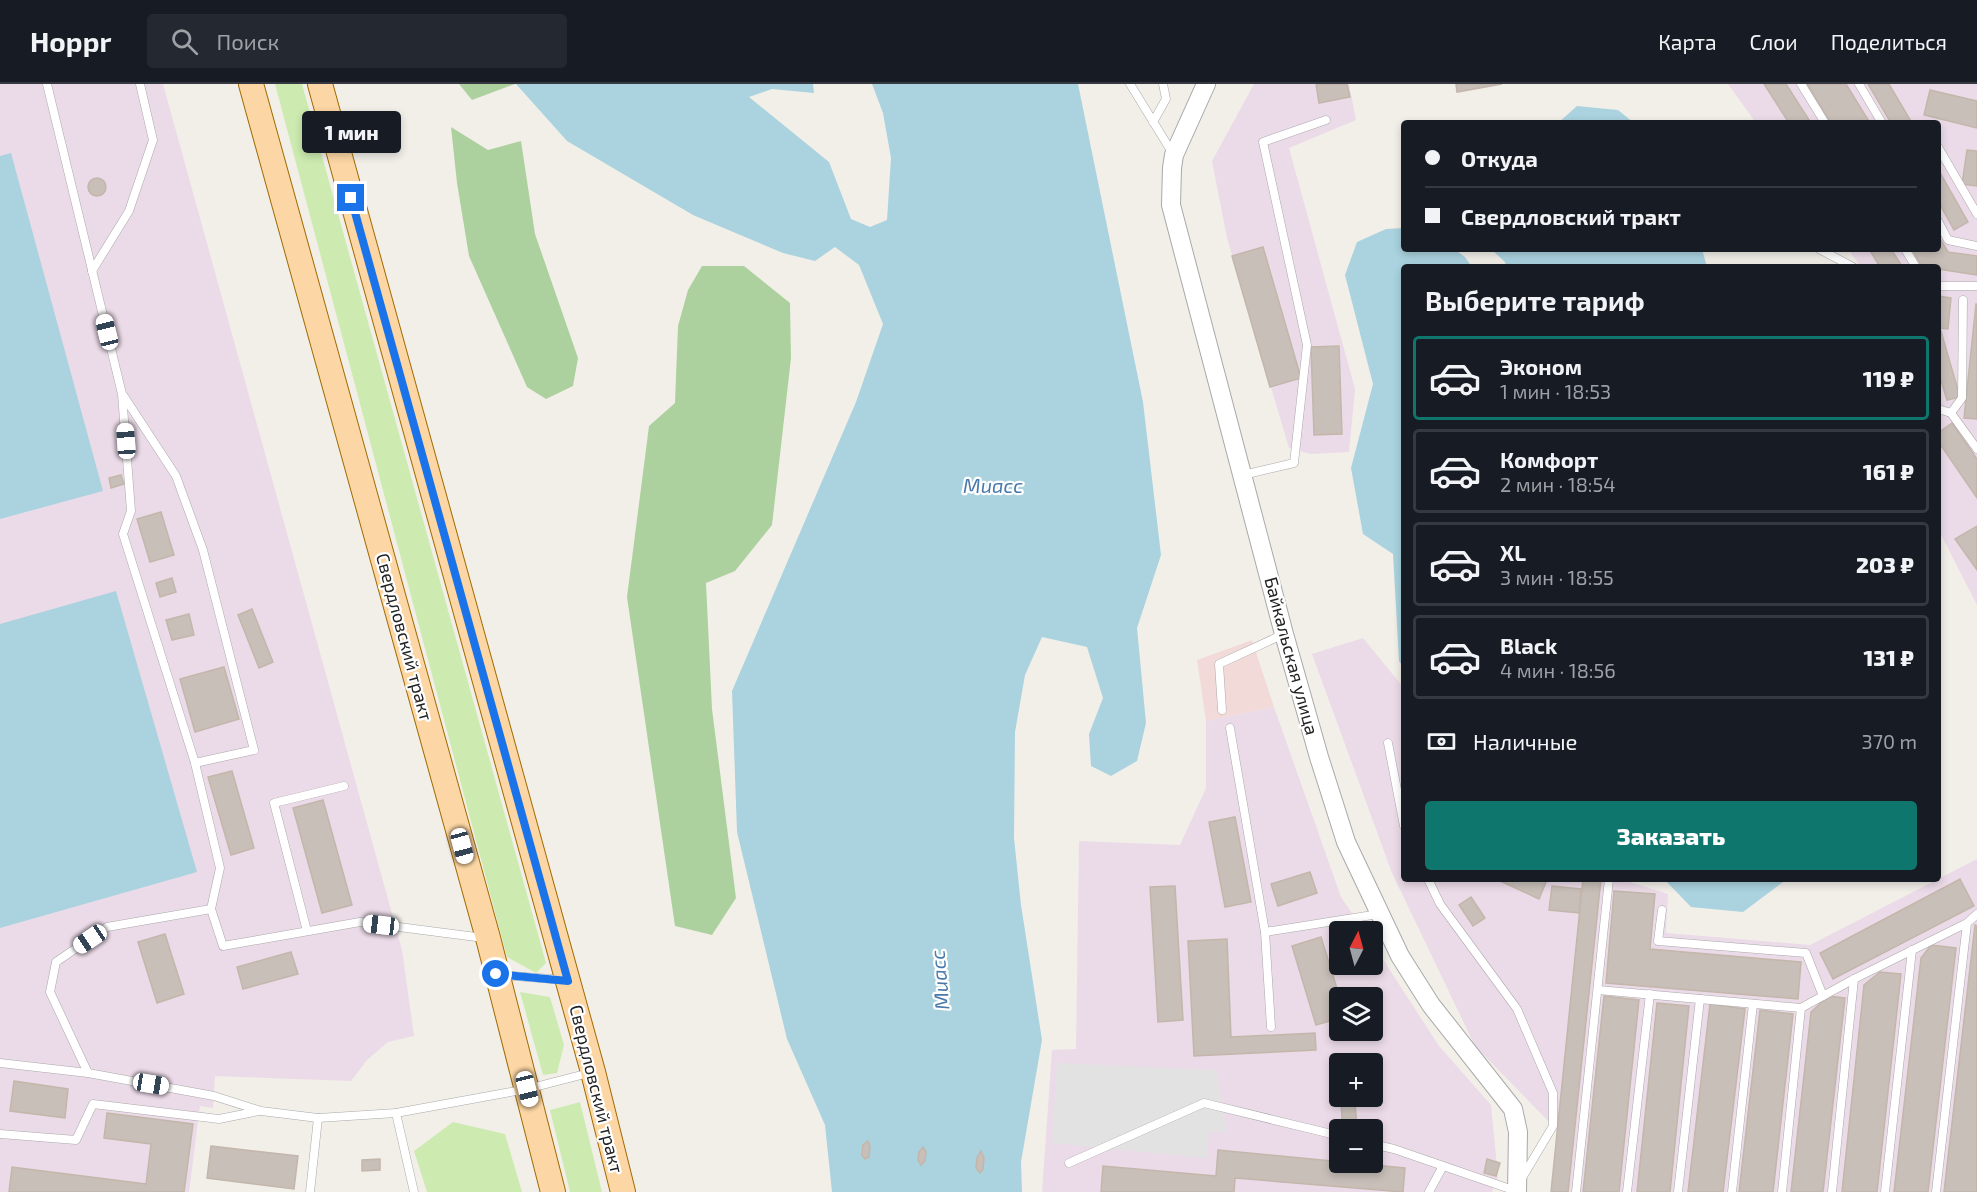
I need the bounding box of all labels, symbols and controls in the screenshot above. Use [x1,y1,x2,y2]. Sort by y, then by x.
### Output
search box [147,14,567,68]
text: Hoppr [30,24,111,58]
icon: search [168,25,201,58]
text: Поиск [216,28,279,54]
text: Карта [1658,29,1717,54]
text: Слои [1750,29,1798,54]
text: Поделиться [1831,29,1947,54]
callout: 1 мин [302,111,400,153]
text: 1 мин [324,120,379,144]
text: Откуда [1461,145,1538,171]
route end [337,184,364,211]
text: Свердловский тракт [1461,203,1681,229]
text: Выберите тариф [1425,284,1645,316]
car [94,312,120,352]
icon: car [1428,351,1482,405]
text: Эконом [1500,353,1582,379]
text: 119 ₽ [1863,365,1914,391]
text: 1 мин · 18:53 [1500,379,1611,403]
car [116,422,136,460]
icon: car [1428,444,1482,498]
text: Комфорт [1500,446,1598,472]
text: 161 ₽ [1863,458,1914,484]
text: 2 мин · 18:54 [1500,472,1616,496]
water label: Миасс [963,473,1023,497]
icon: car [1428,537,1482,591]
text: XL [1500,539,1526,565]
street label: Свердловский тракт [372,550,438,723]
text: 203 ₽ [1856,551,1914,577]
text: 3 мин · 18:55 [1500,565,1614,589]
street label: Байкальская улица [1260,574,1324,737]
icon: car [1428,630,1482,684]
text: Black [1500,632,1557,658]
text: 131 ₽ [1863,644,1914,670]
text: 4 мин · 18:56 [1500,658,1616,682]
icon: cash [1425,725,1458,758]
text: Наличные [1473,728,1577,754]
text: 370 m [1862,729,1917,753]
button: Заказать [1425,801,1917,870]
car [449,826,475,866]
car [362,914,400,936]
car [70,921,110,957]
north arrow [1329,921,1383,975]
map controls [1329,921,1383,1173]
water label: Миасс [924,949,954,1011]
route start [482,960,509,987]
button: layers [1329,987,1383,1041]
street label: Свердловский тракт [565,1002,629,1175]
button: + [1329,1053,1383,1107]
car [514,1069,540,1109]
car [132,1072,170,1096]
button: − [1329,1119,1383,1173]

